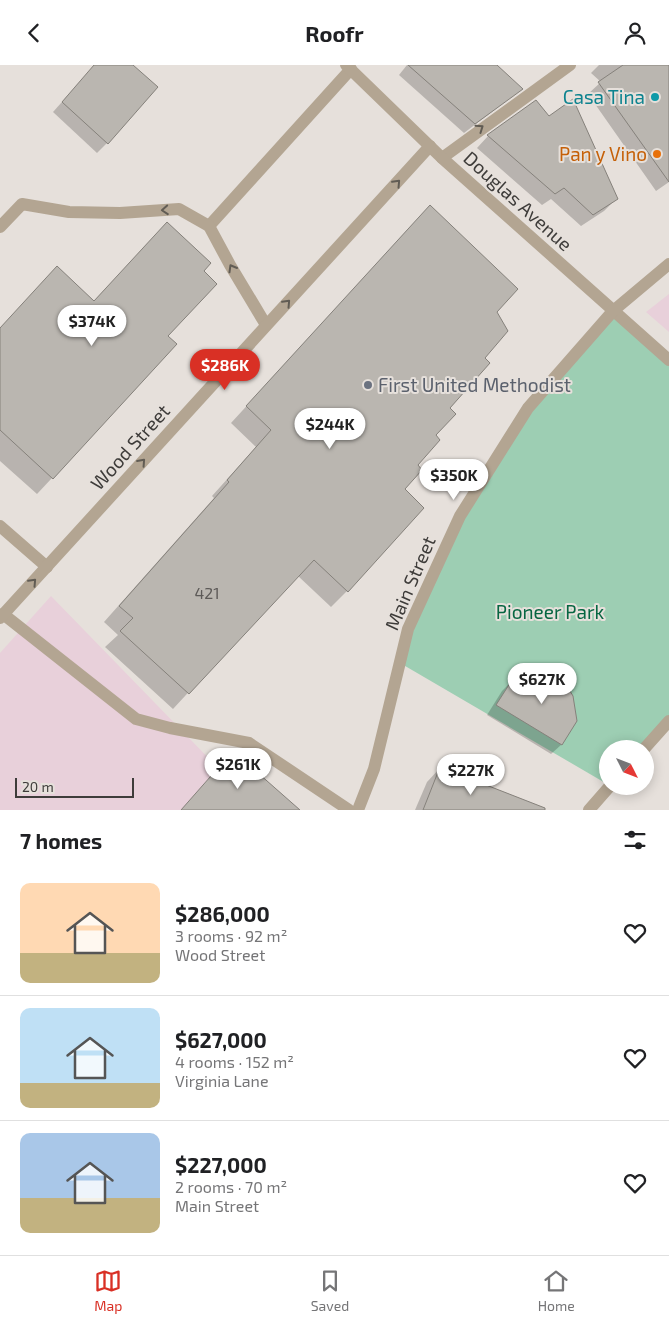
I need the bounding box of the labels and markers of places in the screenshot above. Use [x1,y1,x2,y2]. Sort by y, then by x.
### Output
place label: Casa Tina [563,85,645,108]
marker: Casa Tina [649,91,661,103]
place label: Pan y Vino [559,142,647,165]
marker: Pan y Vino [651,148,663,160]
pin: $374K [57,305,127,347]
pin: $286K [190,349,260,391]
place label: First United Methodist [378,373,571,396]
marker: First United Methodist [362,379,374,391]
pin: $244K [295,407,365,450]
pin: $350K [419,459,489,501]
pin: $627K [507,663,577,705]
pin: $261K [203,747,273,790]
pin: $227K [436,753,506,796]

